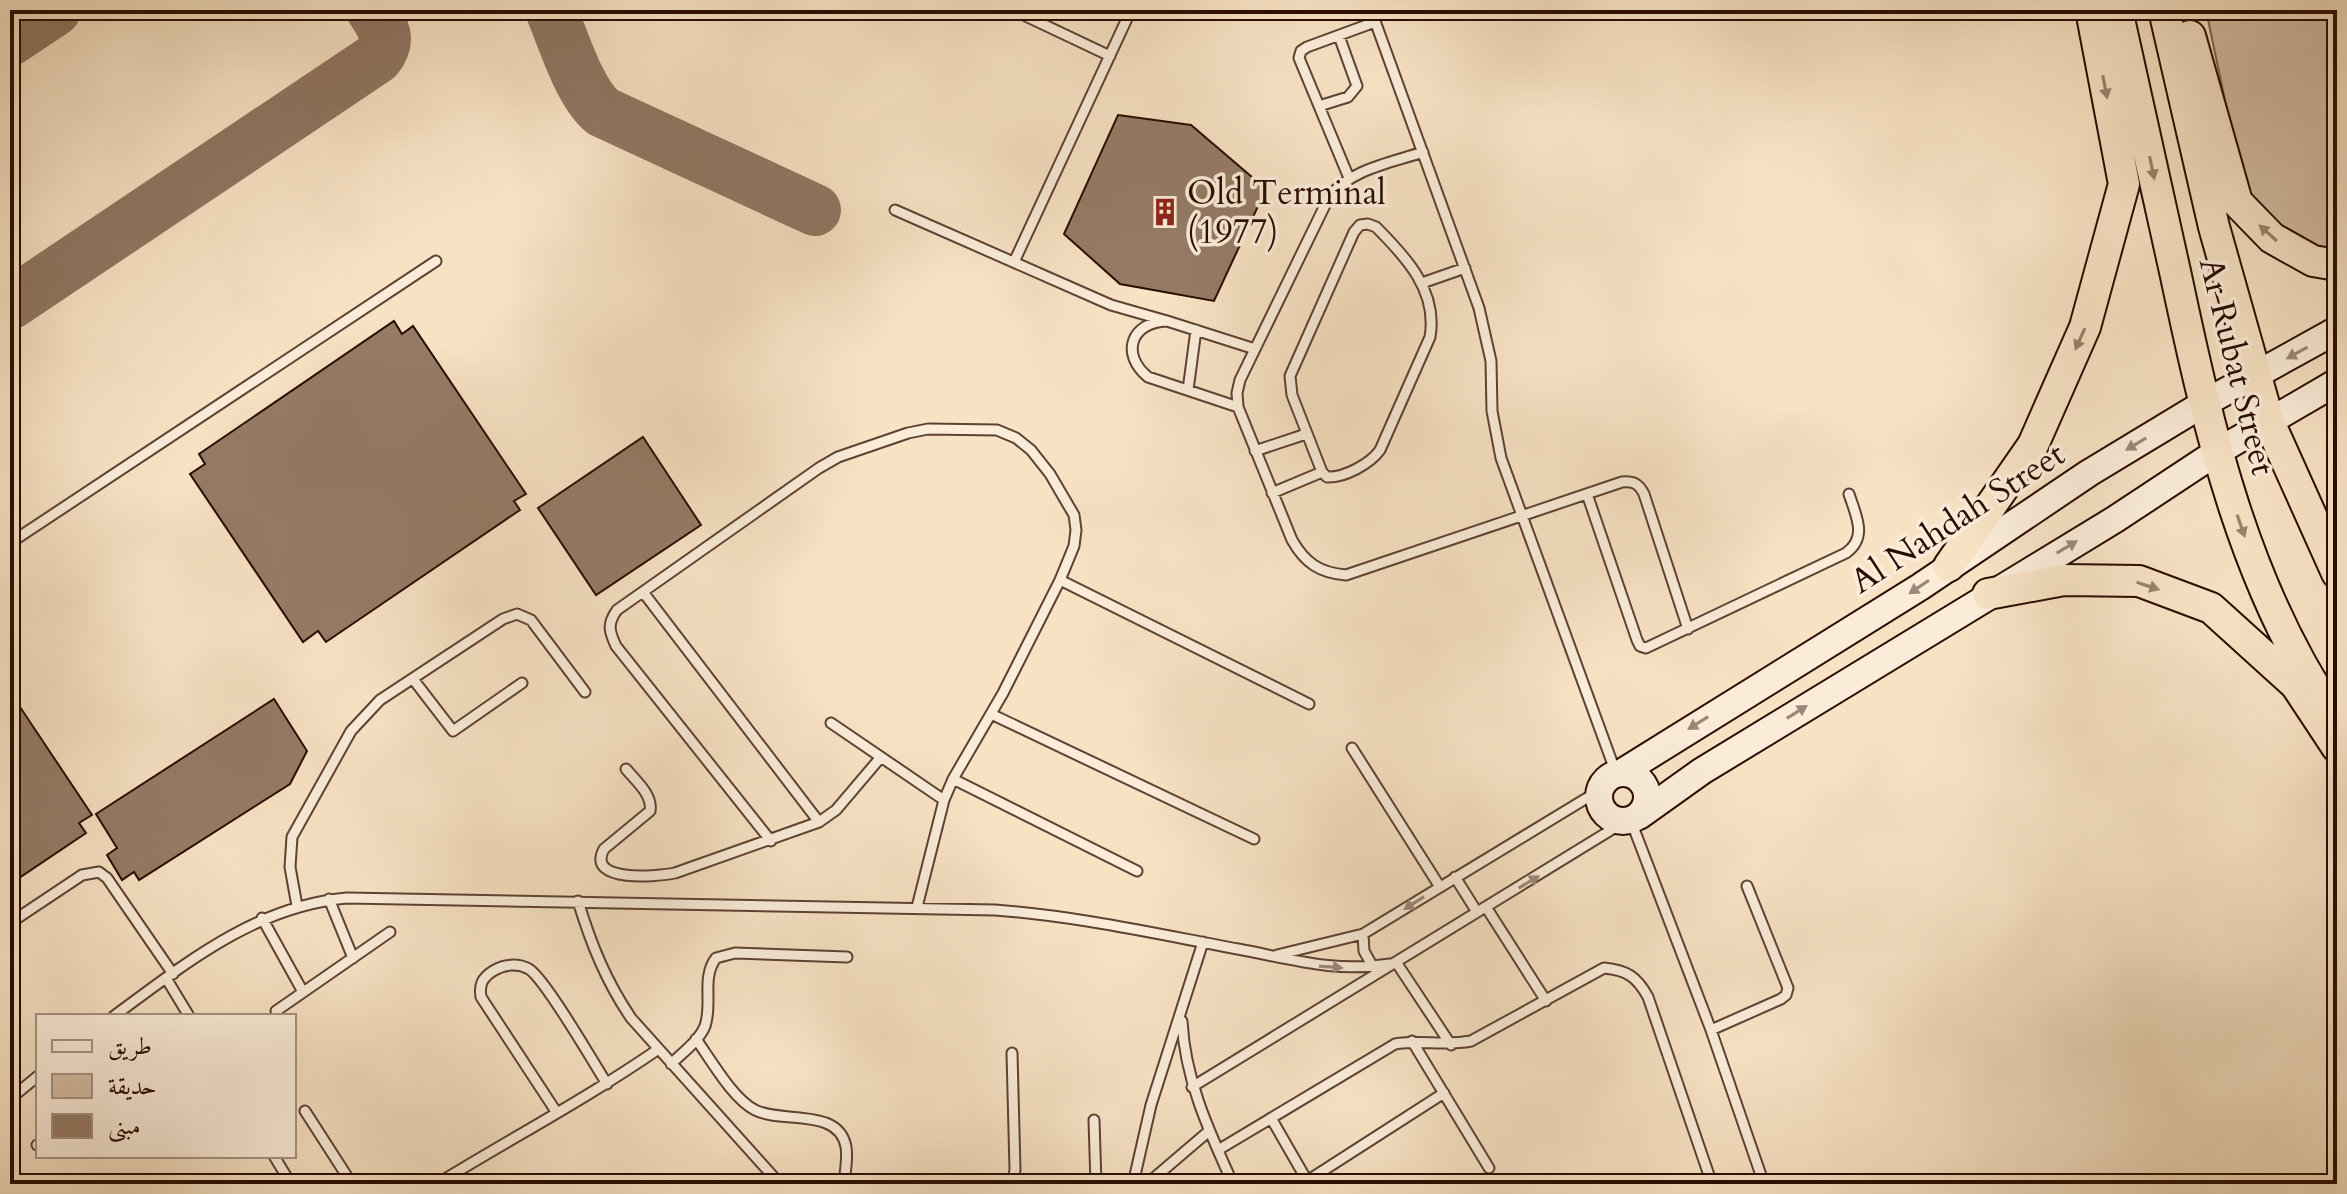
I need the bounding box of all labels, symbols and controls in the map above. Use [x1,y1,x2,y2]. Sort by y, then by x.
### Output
one-way arrow [2100,74,2112,99]
one-way arrow [2146,156,2159,181]
place label: Old Terminal (1977) [1187,170,1386,255]
building icon: Old Terminal (1977) [1150,197,1180,227]
one-way arrow [2259,224,2278,242]
street label: Ar Rubat Street [2188,253,2286,480]
one-way arrow [2073,327,2087,351]
one-way arrow [2285,346,2308,360]
street label: Al Nahdah Street [1842,431,2074,604]
one-way arrow [2125,436,2148,451]
one-way arrow [2235,514,2248,538]
one-way arrow [2056,540,2078,554]
one-way arrow [1908,579,1930,593]
one-way arrow [2137,580,2161,592]
one-way arrow [1786,705,1808,719]
one-way arrow [1687,716,1709,730]
one-way arrow [1518,875,1540,889]
one-way arrow [1403,895,1425,909]
one-way arrow [1319,961,1344,974]
legend [36,1014,296,1158]
text: طريق [108,1030,152,1063]
text: حديقة [108,1070,157,1103]
text: مبنى [108,1110,141,1143]

